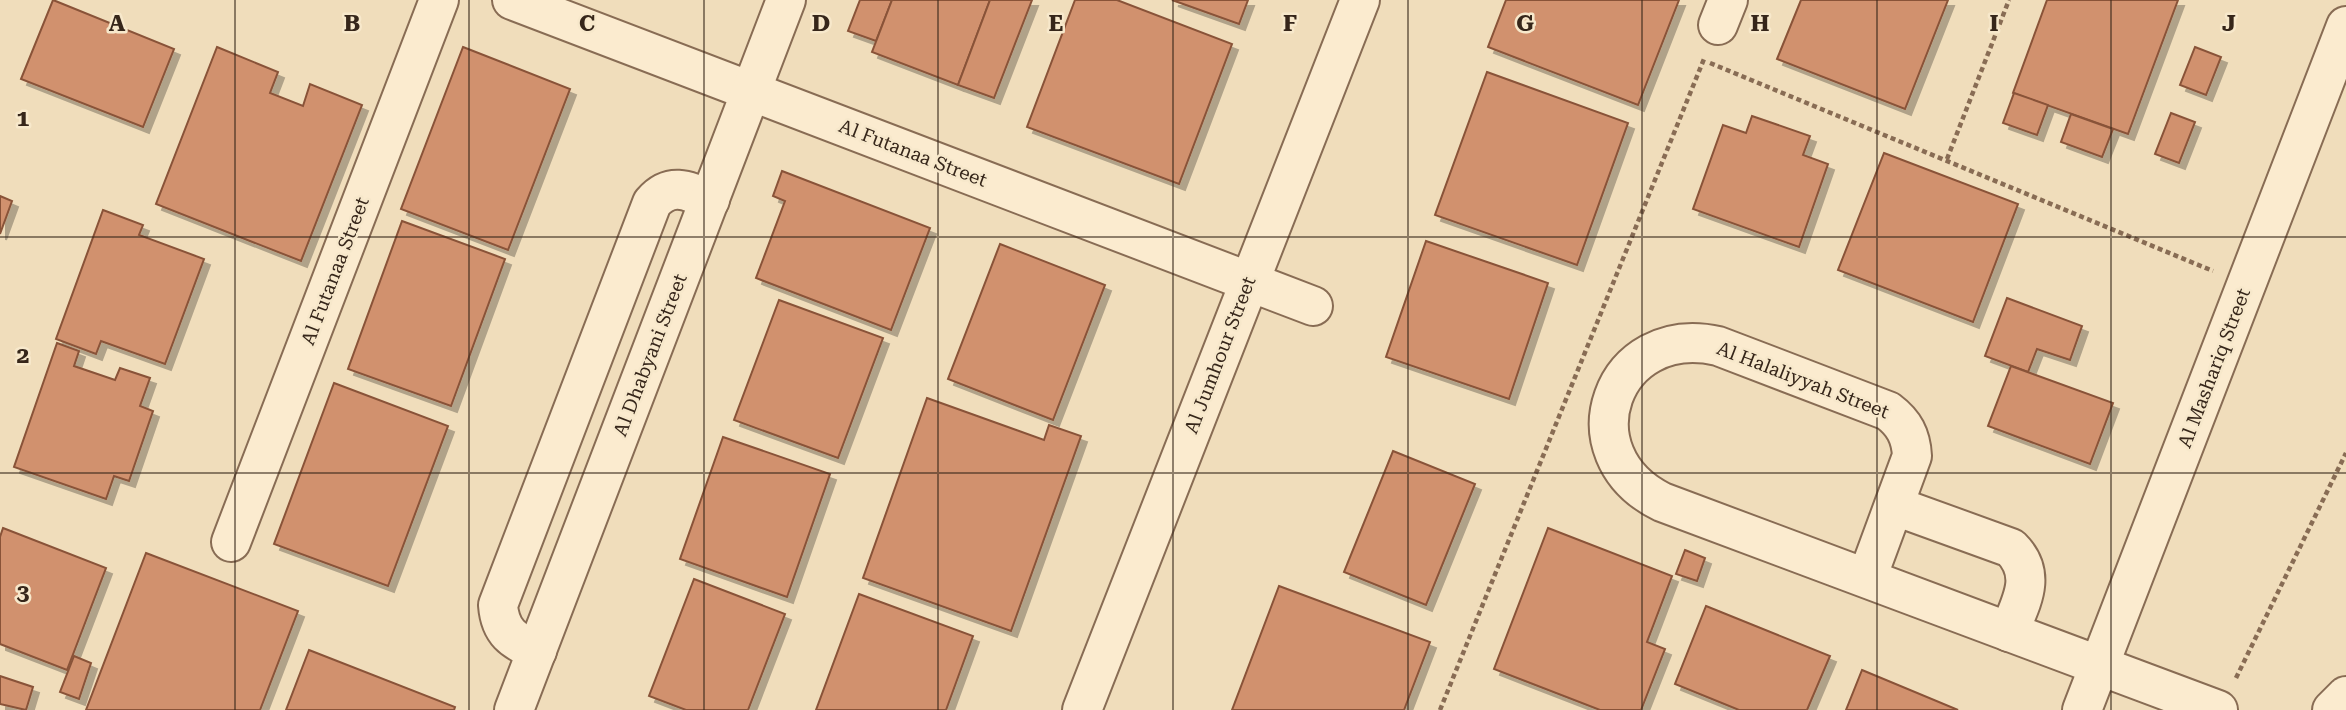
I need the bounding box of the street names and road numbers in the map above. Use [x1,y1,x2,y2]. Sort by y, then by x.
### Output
street label: Al Futanaa Street [836,114,990,192]
street label: Al Futanaa Street [296,194,374,348]
street label: Al Dhabyani Street [608,271,692,439]
street label: Al Jumhour Street [1179,273,1261,437]
street label: Al Mashariq Street [2173,285,2255,451]
street label: Al Halaliyyah Street [1714,337,1892,423]

